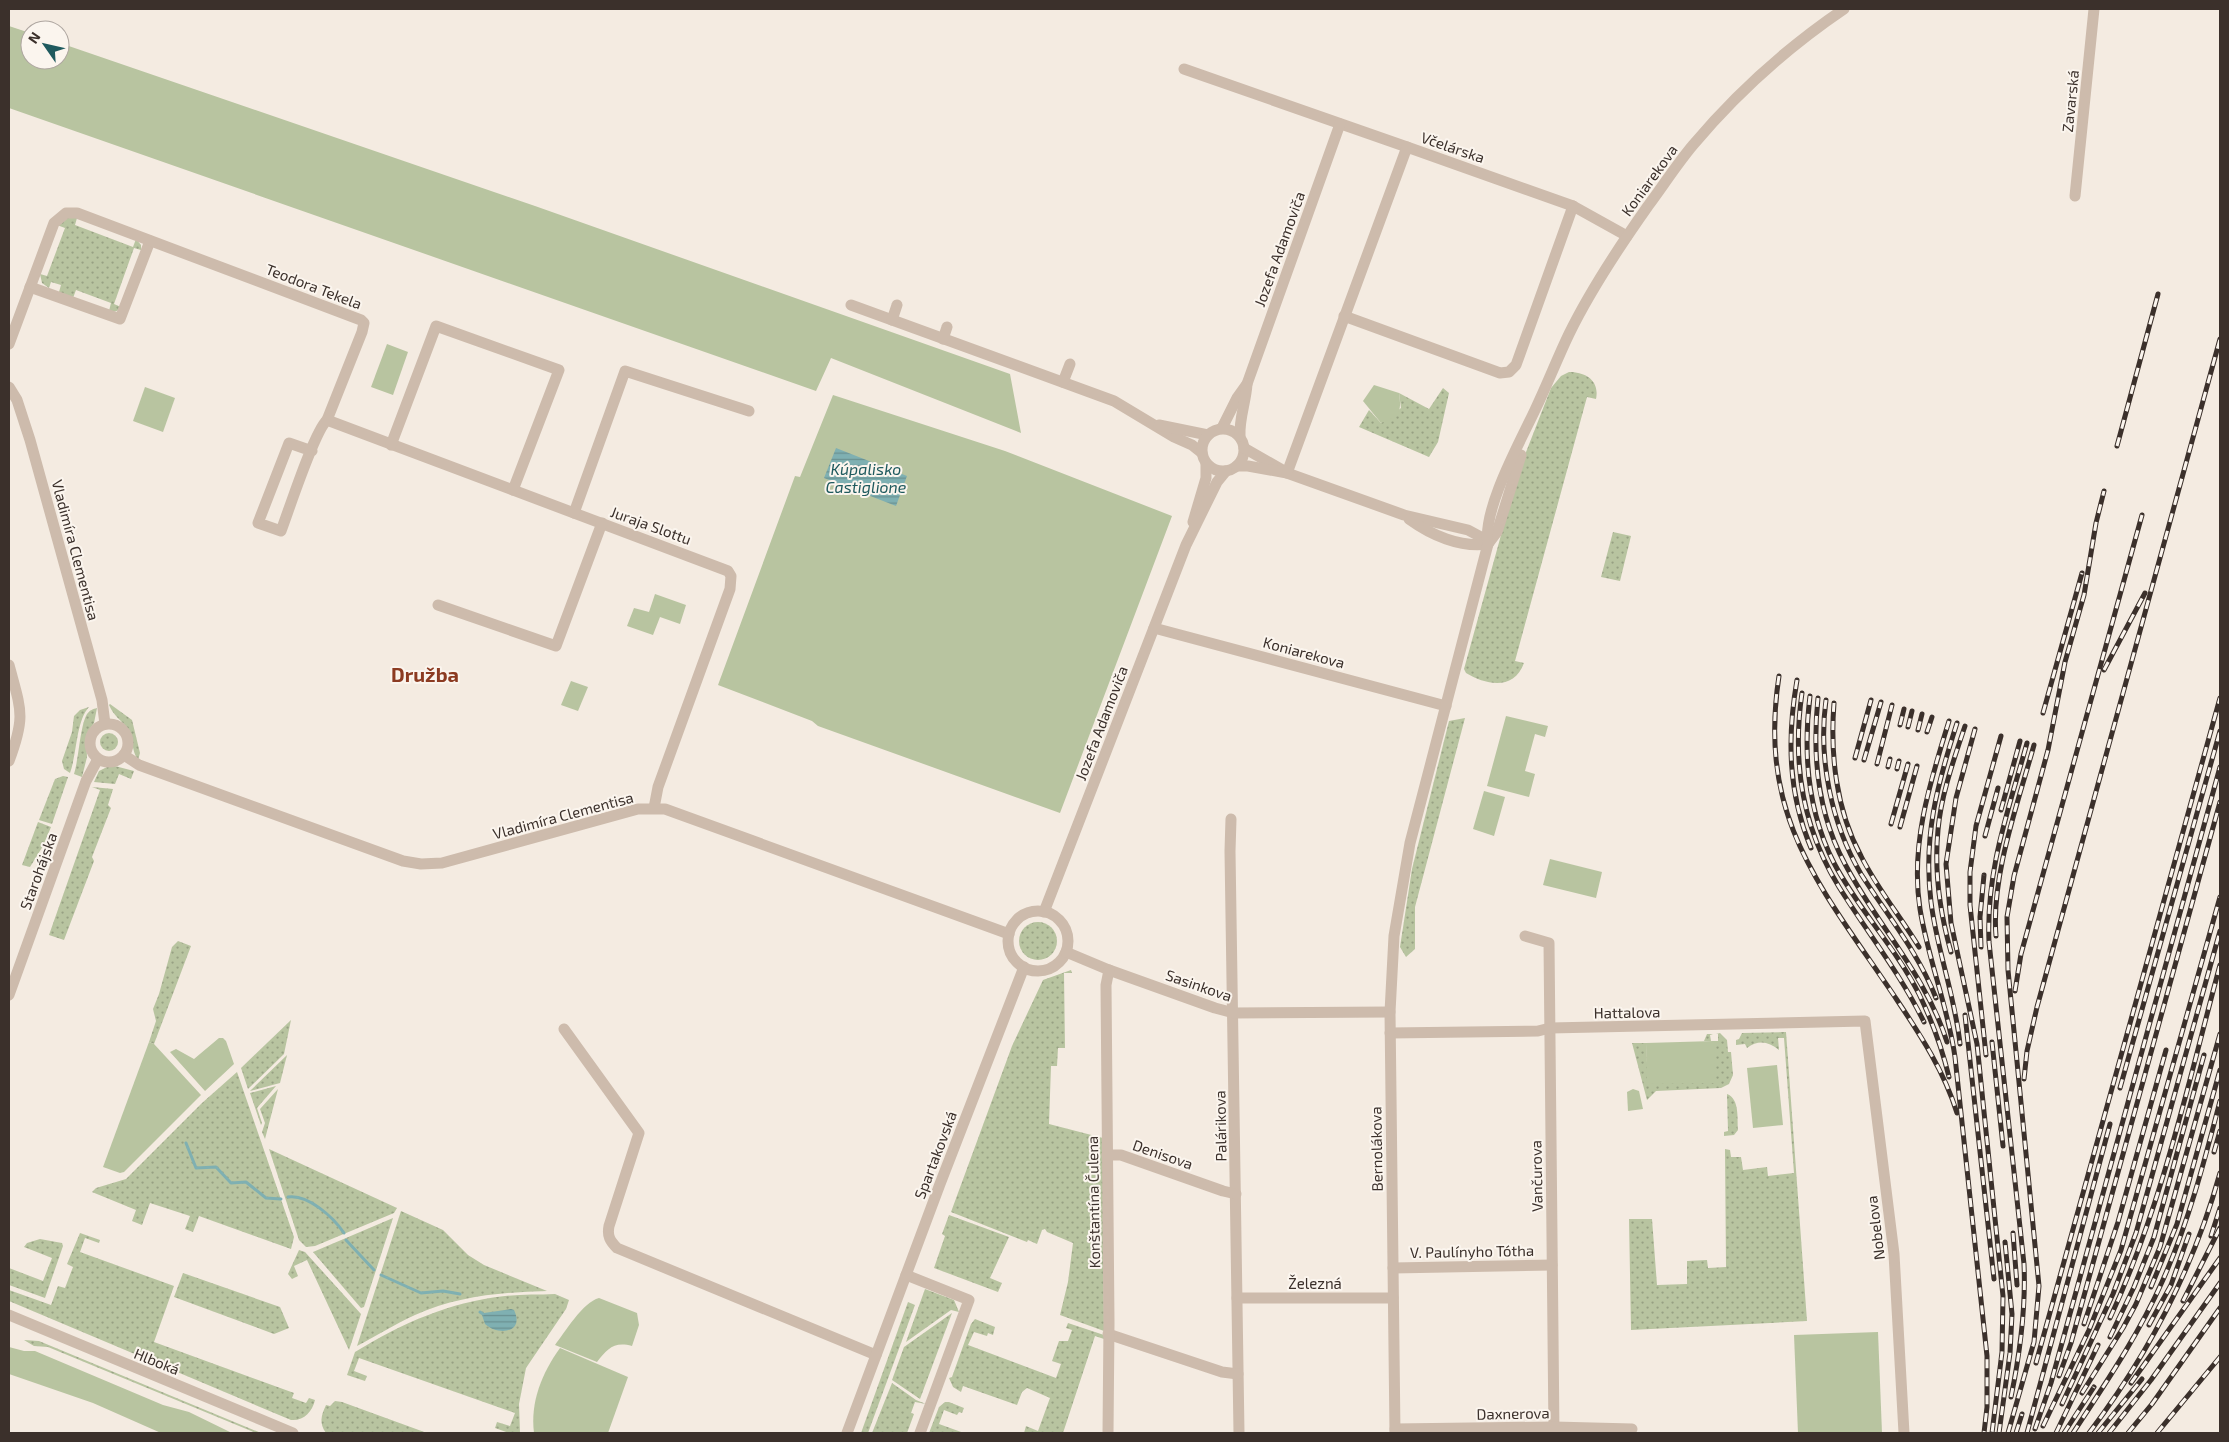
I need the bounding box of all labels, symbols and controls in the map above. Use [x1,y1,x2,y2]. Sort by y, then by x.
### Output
north arrow [20,20,70,70]
text: N [24,29,44,46]
street label: Zavarská [2058,69,2082,133]
street label: Včelárska [1419,128,1487,166]
street label: Koniarekova [1617,141,1681,219]
street label: Jozefa Adamoviča [1250,189,1308,309]
street label: Teodora Tekela [264,259,364,313]
water label: Kúpalisko Castiglione [826,459,907,496]
street label: Vladimíra Clementisa [49,478,103,622]
street label: Juraja Slottu [608,502,694,549]
street label: Koniarekova [1261,632,1347,672]
district label: Družba [391,662,459,686]
street label: Jozefa Adamoviča [1071,663,1131,783]
street label: Vladimíra Clementisa [491,788,635,842]
street label: Starohájska [16,830,61,912]
street label: Sasinkova [1164,965,1234,1005]
street label: Hattalova [1593,1002,1661,1022]
street label: Palárikova [1210,1090,1230,1162]
street label: Bernolákova [1366,1106,1386,1192]
street label: Spartakovská [910,1109,960,1201]
street label: Denisova [1130,1135,1196,1173]
street label: Konštantína Čulena [1083,1136,1103,1268]
street label: Vančurova [1526,1140,1546,1212]
street label: Nobelova [1862,1195,1888,1261]
street label: V. Paulínyho Tótha [1410,1241,1534,1261]
street label: Železná [1288,1274,1342,1292]
street label: Hlboká [132,1344,182,1378]
street label: Daxnerova [1476,1403,1550,1423]

